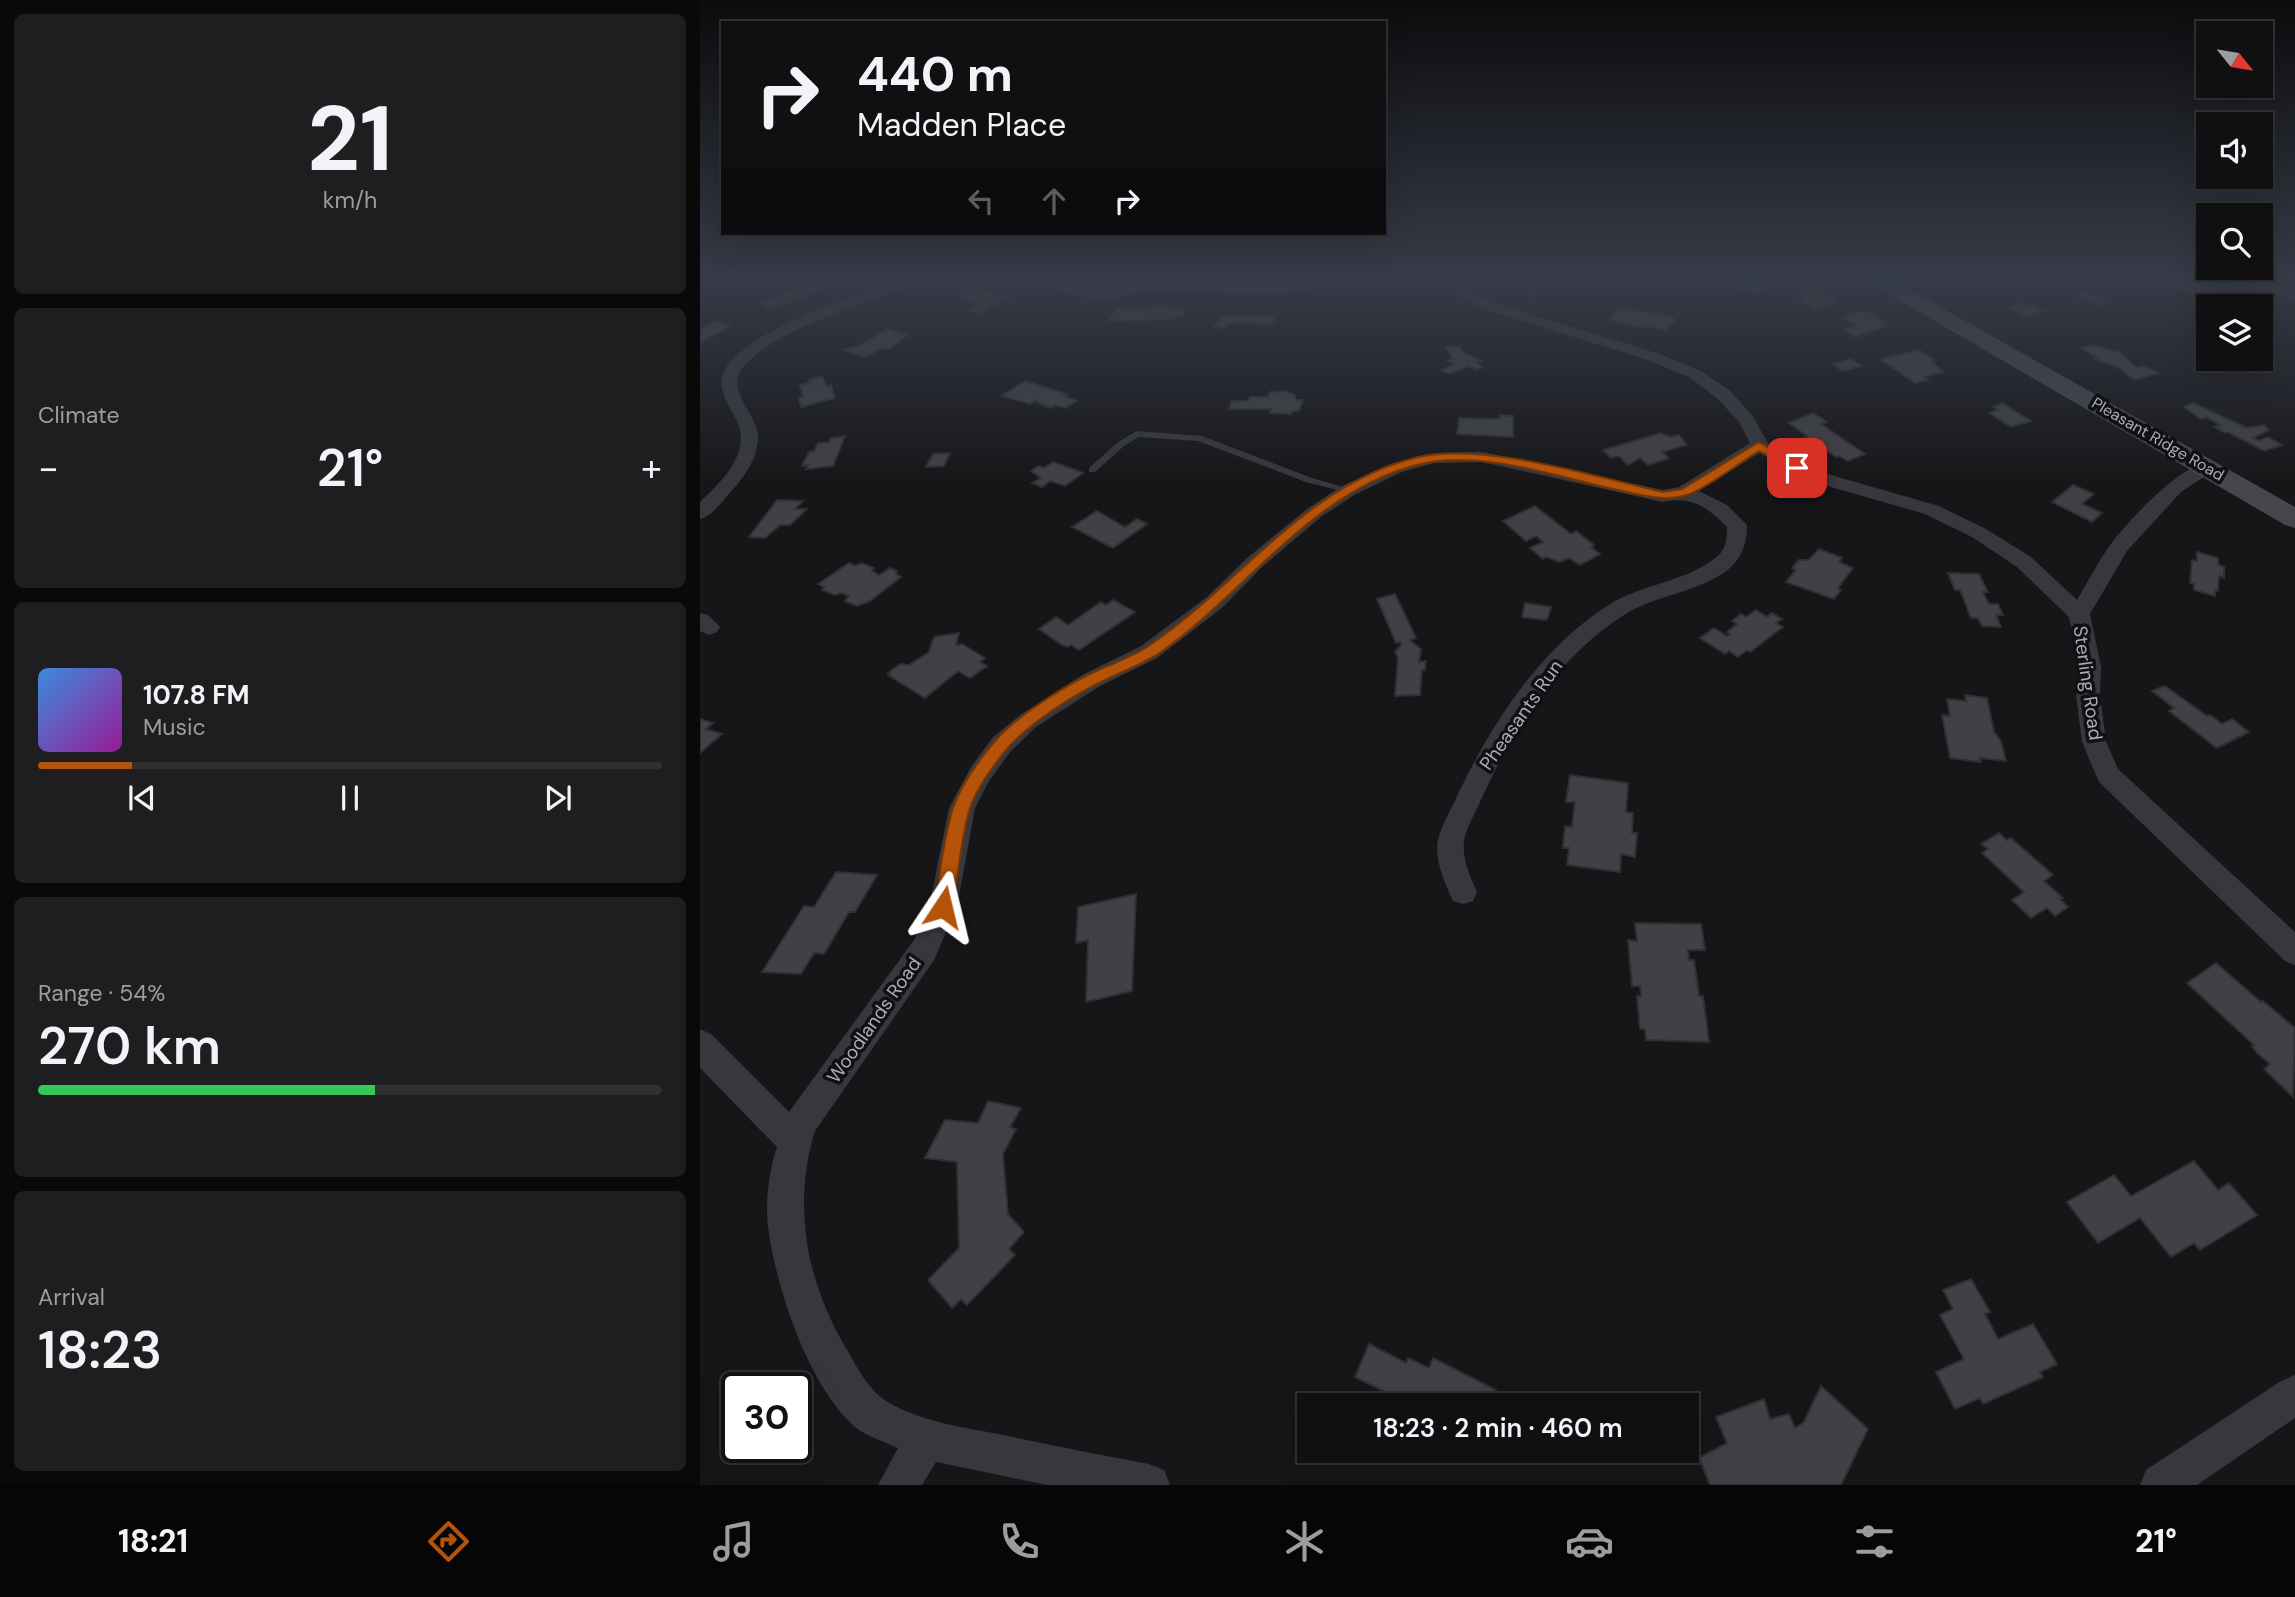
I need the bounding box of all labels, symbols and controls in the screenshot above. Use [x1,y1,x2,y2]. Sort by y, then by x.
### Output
north arrow [2196,21,2273,98]
map controls [2196,21,2273,371]
text: 440 m [857,42,1013,106]
icon: right [742,49,833,140]
text: 21 [307,80,393,198]
text: Madden Place [857,104,1066,146]
button: sound [2196,112,2273,189]
icon: left [962,182,1000,220]
icon: ahead [1035,182,1073,220]
icon: right [1108,182,1146,220]
text: km/h [323,185,377,215]
button: search [2196,203,2273,280]
button: layers [2196,294,2273,371]
street label: Pleasant Ridge Road [2088,392,2228,486]
text: Climate [38,400,120,430]
text: 21° [317,434,383,502]
pin [1767,438,1827,498]
text: − [38,443,59,493]
text: + [641,443,662,493]
icon: arrive [1778,449,1816,487]
street label: Sterling Road [2068,624,2108,742]
street label: Pheasants Run [1474,655,1568,775]
text: 107.8 FM [143,678,250,712]
text: Music [143,712,206,742]
icon: previous [123,779,161,817]
icon: pause [331,779,369,817]
icon: next [539,779,577,817]
position arrow [906,870,980,944]
street label: Woodlands Road [821,952,927,1088]
text: Range · 54% [38,978,165,1008]
text: 270 km [38,1012,221,1080]
text: Arrival [38,1282,105,1312]
text: 18:23 [38,1316,162,1384]
speed limit sign: 30 [721,1372,812,1463]
text: 18:23 · 2 min · 460 m [1373,1411,1623,1445]
icon: directions [424,1517,473,1566]
icon: music [709,1517,758,1566]
icon: phone [995,1517,1044,1566]
icon: climate [1280,1517,1329,1566]
icon: car [1565,1517,1614,1566]
icon: filters [1850,1517,1899,1566]
text: 18:21 [118,1520,188,1562]
text: 21° [2135,1520,2177,1562]

